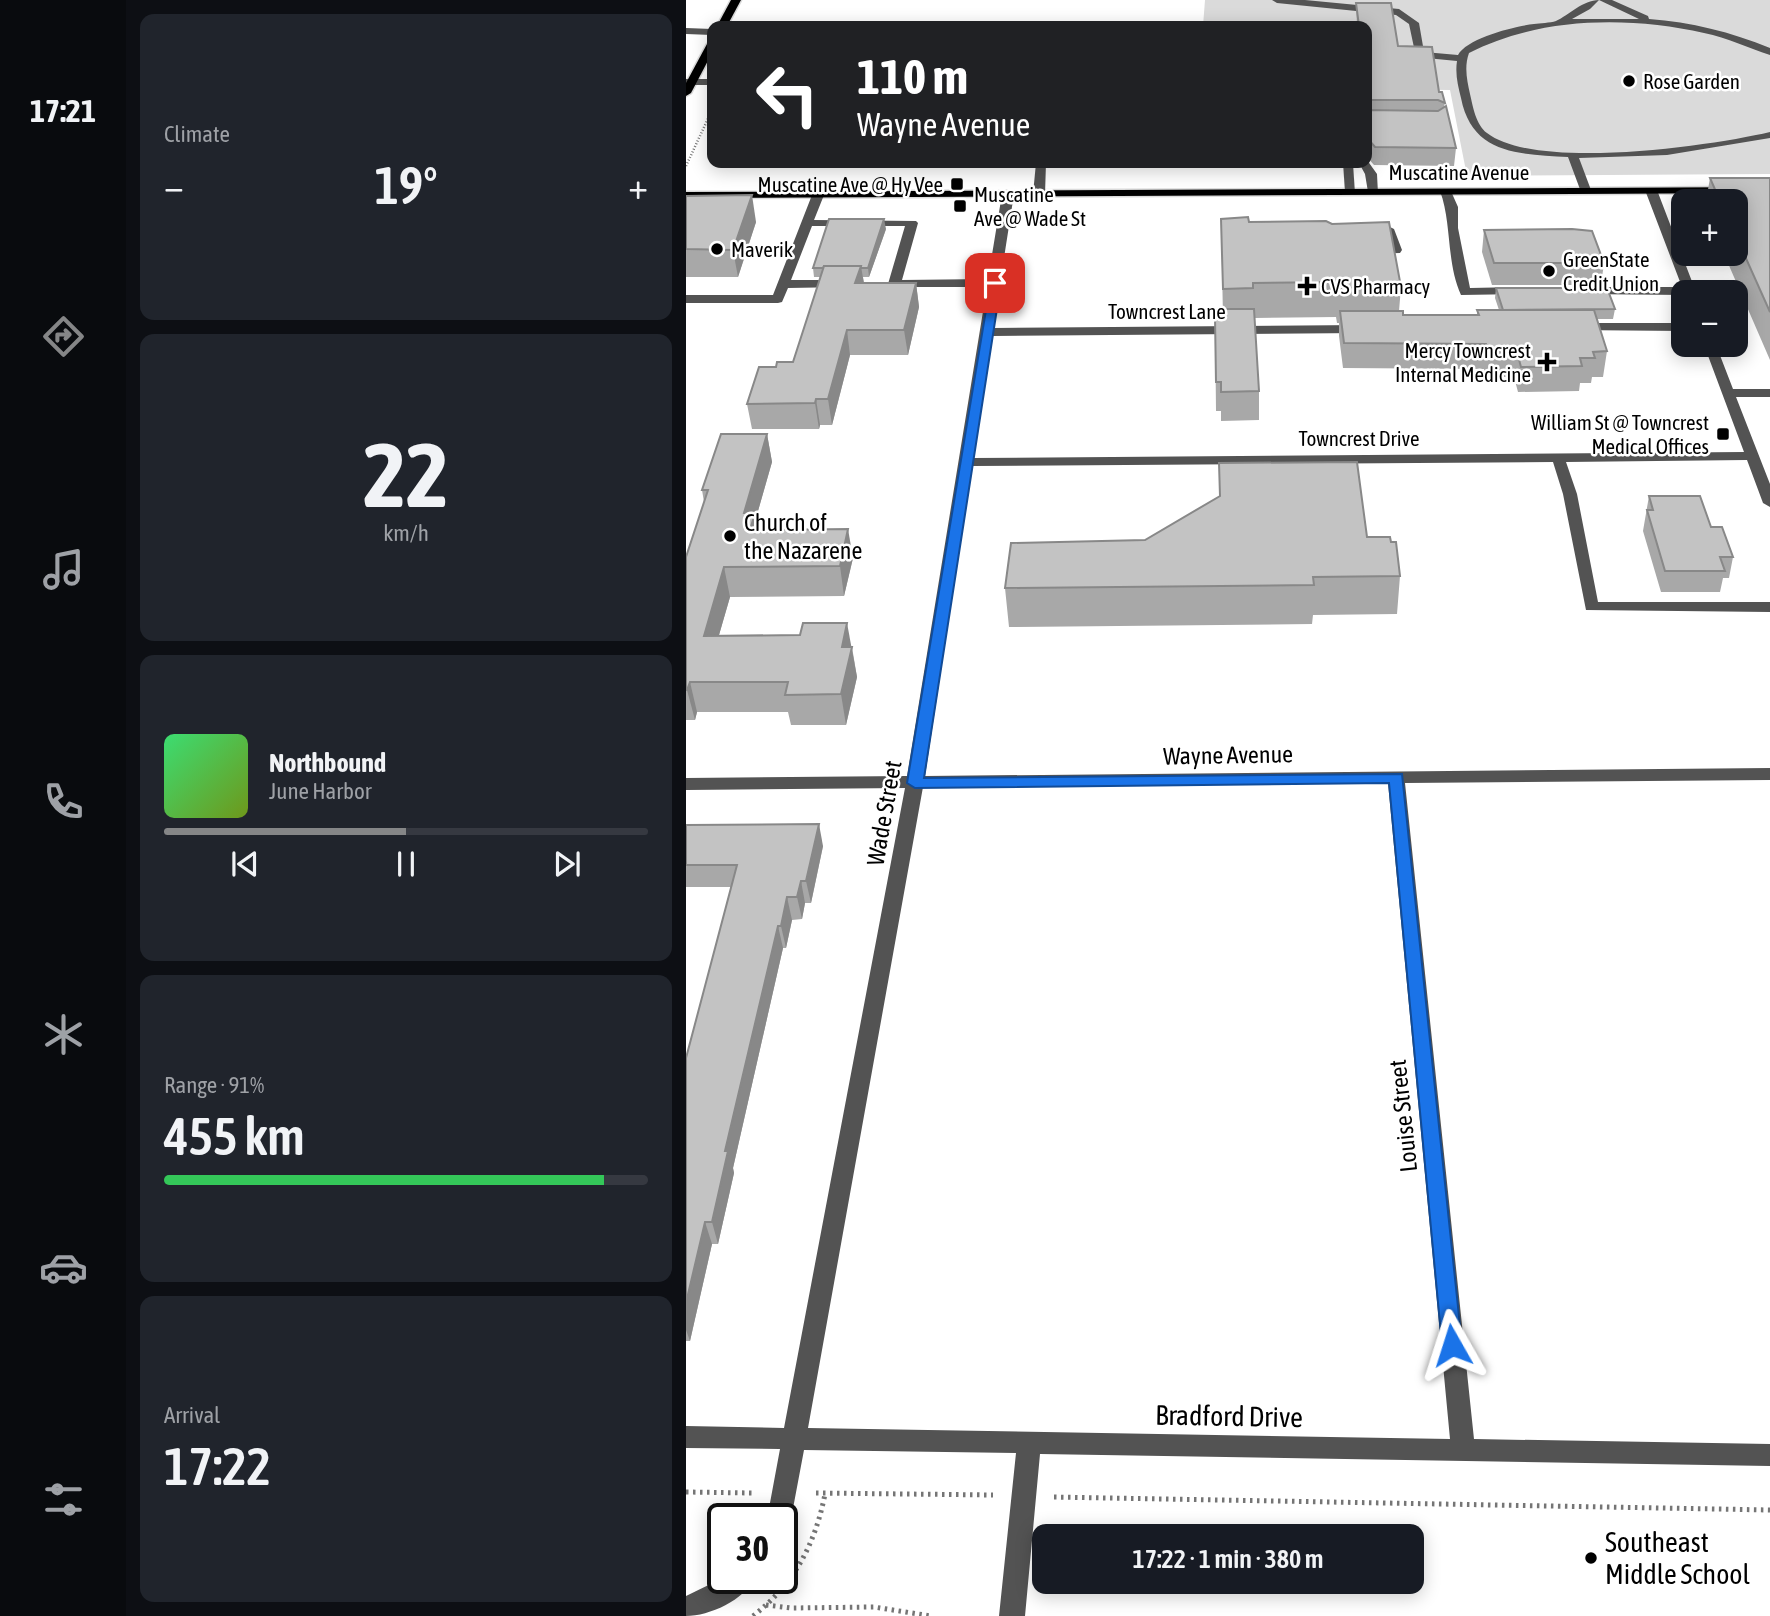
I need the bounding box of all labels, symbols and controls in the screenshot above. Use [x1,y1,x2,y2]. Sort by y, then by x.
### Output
text: 110 m [857,48,968,104]
icon: left [742,49,833,140]
place label: Rose Garden [1643,69,1740,93]
marker: Rose Garden [1621,73,1637,89]
text: 17:21 [30,92,96,129]
text: Wayne Avenue [857,106,1030,143]
text: Climate [164,121,230,147]
text: 19° [374,155,438,215]
street label: Muscatine Avenue [1389,160,1529,184]
text: − [164,164,184,207]
text: + [628,164,648,207]
place label: Muscatine Ave @ Hy Vee [758,172,943,196]
marker: Muscatine Ave @ Hy Vee [949,176,965,192]
place label: Muscatine Ave @ Wade St [974,182,1086,230]
map controls [1671,189,1748,357]
button: + [1671,189,1748,266]
marker: Muscatine Ave @ Wade St [952,198,968,214]
place label: Maverik [731,237,793,261]
marker: Maverik [709,241,725,257]
place label: GreenState Credit Union [1563,247,1659,295]
pin [965,253,1025,313]
marker: GreenState Credit Union [1541,263,1557,279]
icon: arrive [976,264,1014,302]
place label: CVS Pharmacy [1321,274,1431,298]
marker: CVS Pharmacy [1299,278,1315,294]
button: − [1671,280,1748,357]
street label: Towncrest Lane [1108,299,1226,323]
icon: directions [39,312,88,361]
place label: Mercy Towncrest Internal Medicine [1395,338,1531,386]
marker: Mercy Towncrest Internal Medicine [1537,352,1557,372]
place label: William St @ Towncrest Medical Offices [1531,410,1709,458]
text: 22 [363,422,449,526]
street label: Towncrest Drive [1299,426,1419,450]
marker: William St @ Towncrest Medical Offices [1715,426,1731,442]
place label: Church of the Nazarene [744,509,862,564]
text: km/h [383,520,429,546]
marker: Church of the Nazarene [722,528,738,544]
icon: music [39,545,88,594]
street label: Wayne Avenue [1163,740,1293,770]
text: Northbound [269,748,386,778]
street label: Wade Street [861,758,907,868]
icon: phone [39,777,88,826]
text: June Harbor [269,778,372,804]
icon: previous [226,845,264,883]
icon: pause [387,845,425,883]
icon: next [548,845,586,883]
icon: climate [39,1010,88,1059]
street label: Louise Street [1384,1058,1422,1174]
text: Range · 91% [164,1072,264,1098]
text: 455 km [164,1106,305,1166]
icon: car [39,1243,88,1292]
position arrow [1415,1308,1489,1382]
street label: Bradford Drive [1155,1399,1303,1433]
text: Arrival [164,1402,220,1428]
text: 17:22 [164,1436,271,1496]
icon: filters [39,1475,88,1524]
speed limit sign: 30 [707,1503,798,1594]
place label: Southeast Middle School [1605,1526,1750,1590]
text: 17:22 · 1 min · 380 m [1133,1544,1323,1574]
marker: Southeast Middle School [1583,1550,1599,1566]

